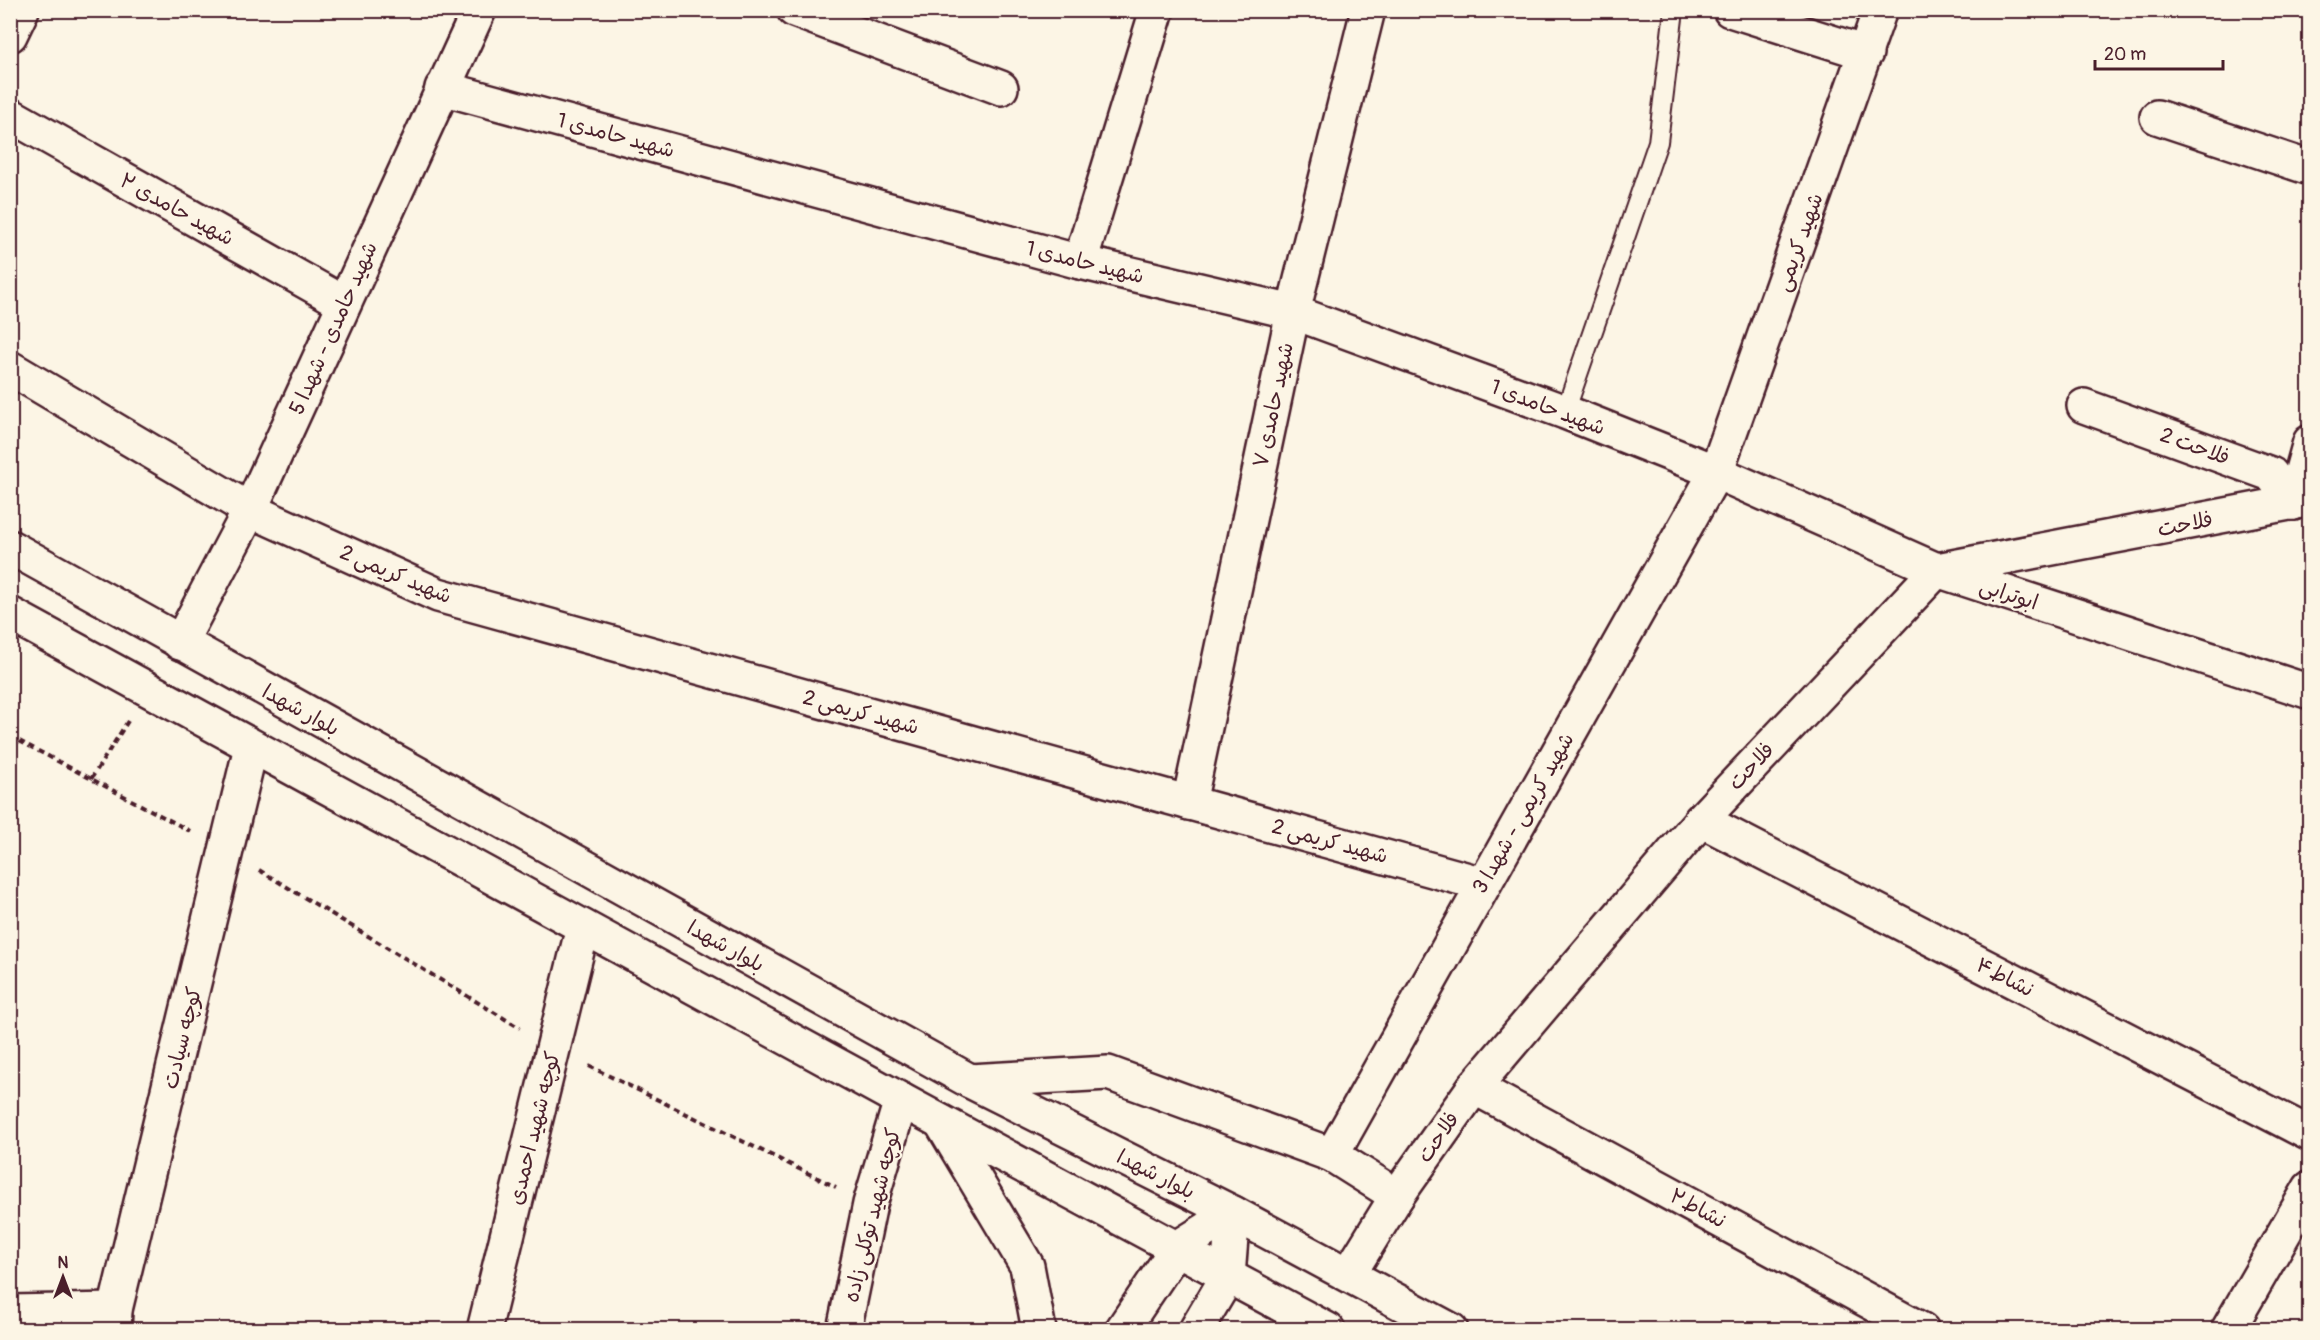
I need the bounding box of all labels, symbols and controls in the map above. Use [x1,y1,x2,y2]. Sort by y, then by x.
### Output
scale bar [2095,33,2222,71]
text: 20 m [2104,43,2146,66]
street label: شهيد حامدی 1 [554,107,678,164]
street label: شهید حامدی ۲ [115,167,239,252]
street label: شهید کریمی [1769,189,1830,295]
street label: شهيد حامدی 1 [1023,235,1147,290]
street label: شهید حامدی - شهدا 5 [283,238,384,419]
street label: شهید حامدی ۷ [1247,340,1300,470]
street label: شهيد حامدی 1 [1487,373,1609,442]
street label: فلاحت 2 [2156,421,2233,472]
street label: فلاحت [2155,506,2215,543]
street label: شهيد کريمی 2 [336,539,456,610]
street label: ابوترابی [1976,572,2042,617]
street label: بلوار شهدا [257,678,344,743]
street label: شهيد کريمی 2 [800,684,922,741]
street label: شهيد کريمی - شهدا 3 [1466,728,1580,898]
street label: فلاحت [1722,737,1780,796]
street label: شهيد کريمی 2 [1269,813,1391,870]
street label: بلوار شهدا [682,914,769,979]
street label: نشاط۴ [1971,951,2038,1003]
street label: کوچه سیادت [157,984,208,1092]
street label: کوچه شهید احمدی [502,1049,567,1208]
street label: فلاحت [1411,1107,1466,1168]
street label: کوچه شهید توکلی زاده [838,1125,907,1305]
street label: بلوار شهدا [1112,1143,1199,1206]
street label: نشاط۲ [1665,1182,1731,1234]
north arrow [33,1247,93,1307]
text: N [58,1253,69,1273]

